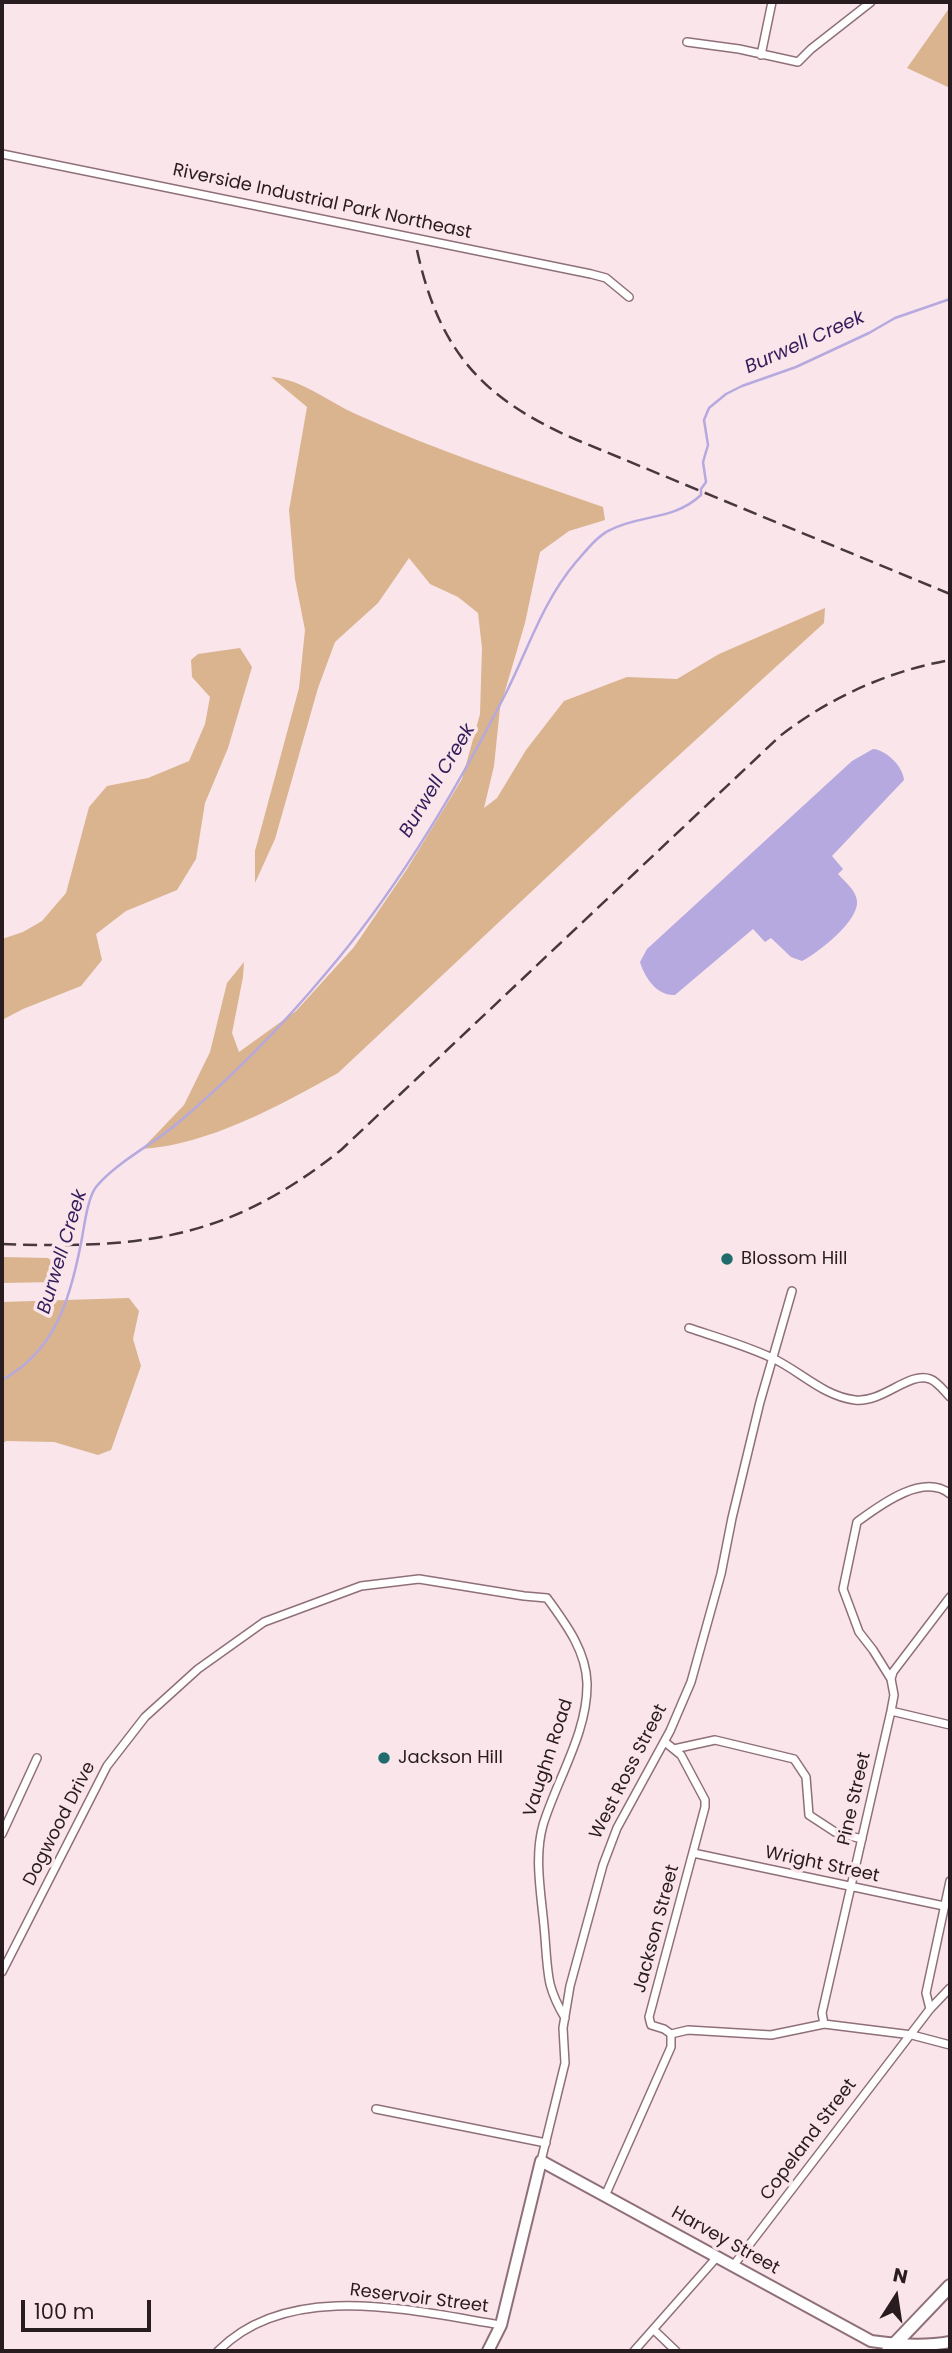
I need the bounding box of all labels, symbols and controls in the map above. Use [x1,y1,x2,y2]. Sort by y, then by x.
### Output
street label: Riverside Industrial Park Northeast [171,160,473,244]
water label: Burwell Creek [742,306,868,380]
water label: Burwell Creek [395,720,481,842]
water label: Burwell Creek [33,1187,93,1317]
place label: Blossom Hill [741,1248,847,1270]
marker: Blossom Hill [719,1251,735,1267]
street label: Vaughn Road [520,1696,578,1820]
street label: West Ross Street [586,1701,672,1843]
place label: Jackson Hill [398,1747,503,1769]
marker: Jackson Hill [376,1750,392,1766]
street label: Pine Street [834,1750,876,1848]
street label: Dogwood Drive [19,1758,101,1890]
street label: Wright Street [763,1842,881,1888]
street label: Jackson Street [630,1863,684,1995]
street label: Copeland Street [756,2075,862,2205]
street label: Harvey Street [667,2202,783,2280]
text: N [891,2261,910,2291]
north arrow [861,2262,931,2332]
street label: Reservoir Street [348,2280,490,2318]
scale bar [24,2286,154,2330]
text: 100 m [34,2297,94,2326]

